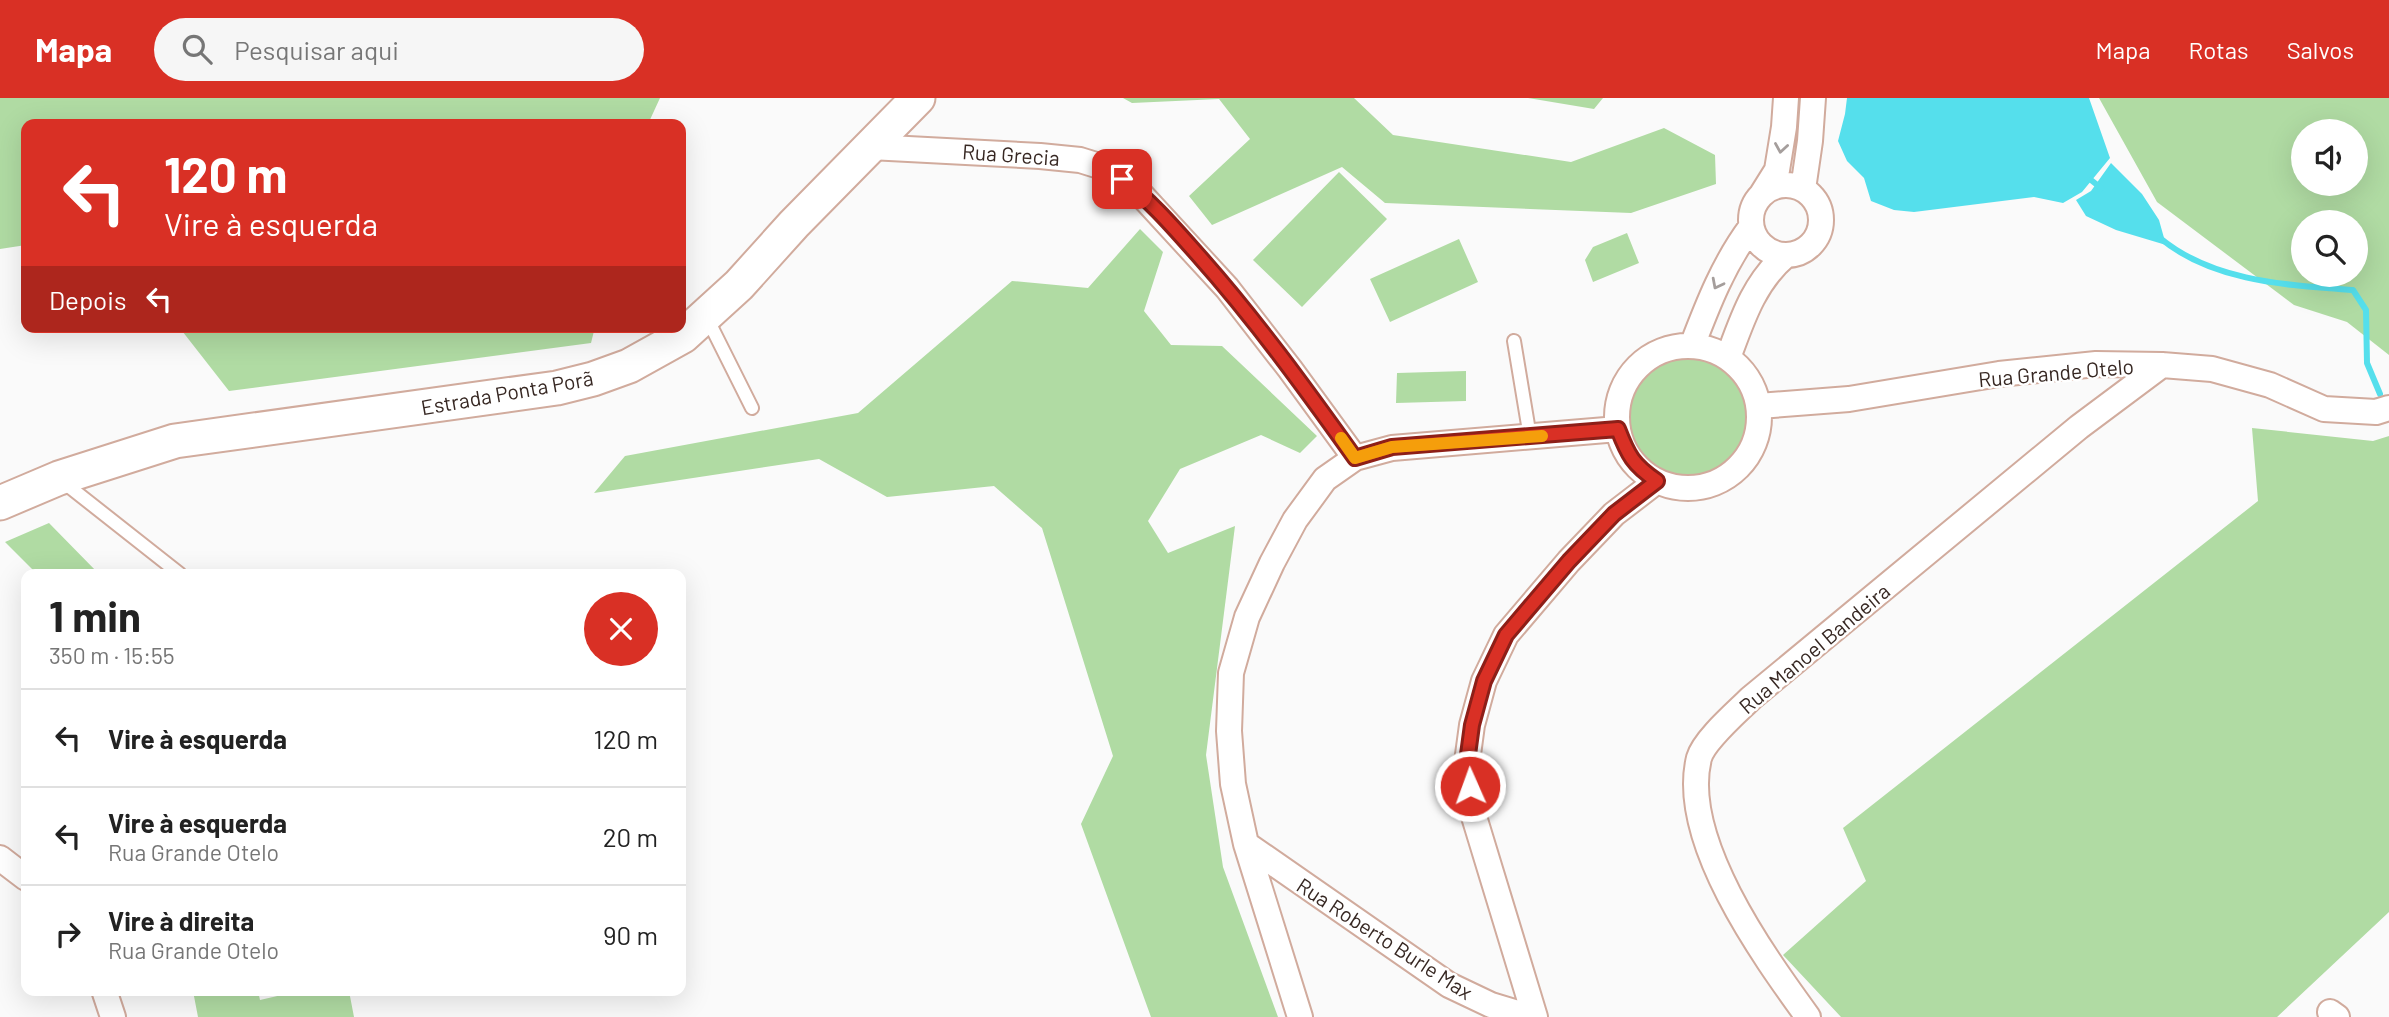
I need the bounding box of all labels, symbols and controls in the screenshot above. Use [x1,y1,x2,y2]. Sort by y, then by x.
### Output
search box [154,18,644,81]
text: Mapa [35,29,112,69]
icon: search [178,30,216,68]
text: Pesquisar aqui [234,34,399,65]
text: Mapa [2096,35,2151,64]
text: Rotas [2189,35,2249,64]
text: Salvos [2287,35,2354,64]
map controls [2291,119,2368,287]
button: sound [2291,119,2368,196]
street label: Rua Grecia [961,138,1061,170]
one-way arrow [1774,142,1789,154]
text: 120 m [164,144,287,203]
icon: left [49,147,140,238]
pin [1092,149,1152,209]
icon: arrive [1103,160,1141,198]
text: Vire à esquerda [164,204,378,242]
button: search [2291,210,2368,287]
one-way arrow [1712,277,1726,289]
icon: left [140,280,178,318]
text: Depois [49,284,126,315]
street label: Rua Grande Otelo [1977,353,2135,391]
street label: Estrada Ponta Porã [419,365,595,419]
street label: Rua Manoel Bandeira [1734,578,1894,718]
text: 1 min [49,590,141,640]
button: close [584,592,658,666]
text: 350 m · 15:55 [49,641,175,669]
icon: left [49,719,87,757]
text: Vire à esquerda [108,723,287,754]
text: 120 m [594,723,658,754]
position arrow [1433,749,1507,823]
text: Vire à esquerda [108,807,287,838]
icon: left [49,817,87,855]
text: 20 m [603,821,658,852]
text: Rua Grande Otelo [108,838,279,866]
street label: Rua Roberto Burle Max [1292,872,1478,1004]
text: Vire à direita [108,905,254,936]
icon: right [49,915,87,953]
text: 90 m [603,919,658,950]
text: Rua Grande Otelo [108,936,279,964]

